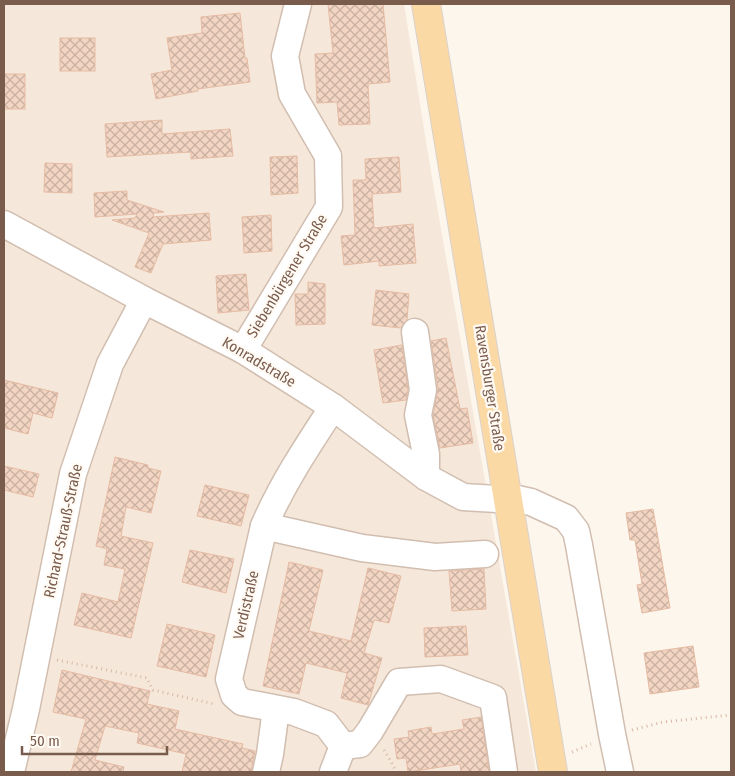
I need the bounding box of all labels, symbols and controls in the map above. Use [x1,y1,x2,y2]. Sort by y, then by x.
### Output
street label: Siebenbürgener Straße [243,211,331,341]
street label: Ravensburger Straße [471,324,509,452]
street label: Konradstraße [219,333,299,391]
street label: Richard-Strauß-Straße [40,462,86,600]
street label: Verdistraße [229,569,263,641]
scale bar [22,724,168,756]
text: 50 m [30,732,60,750]

